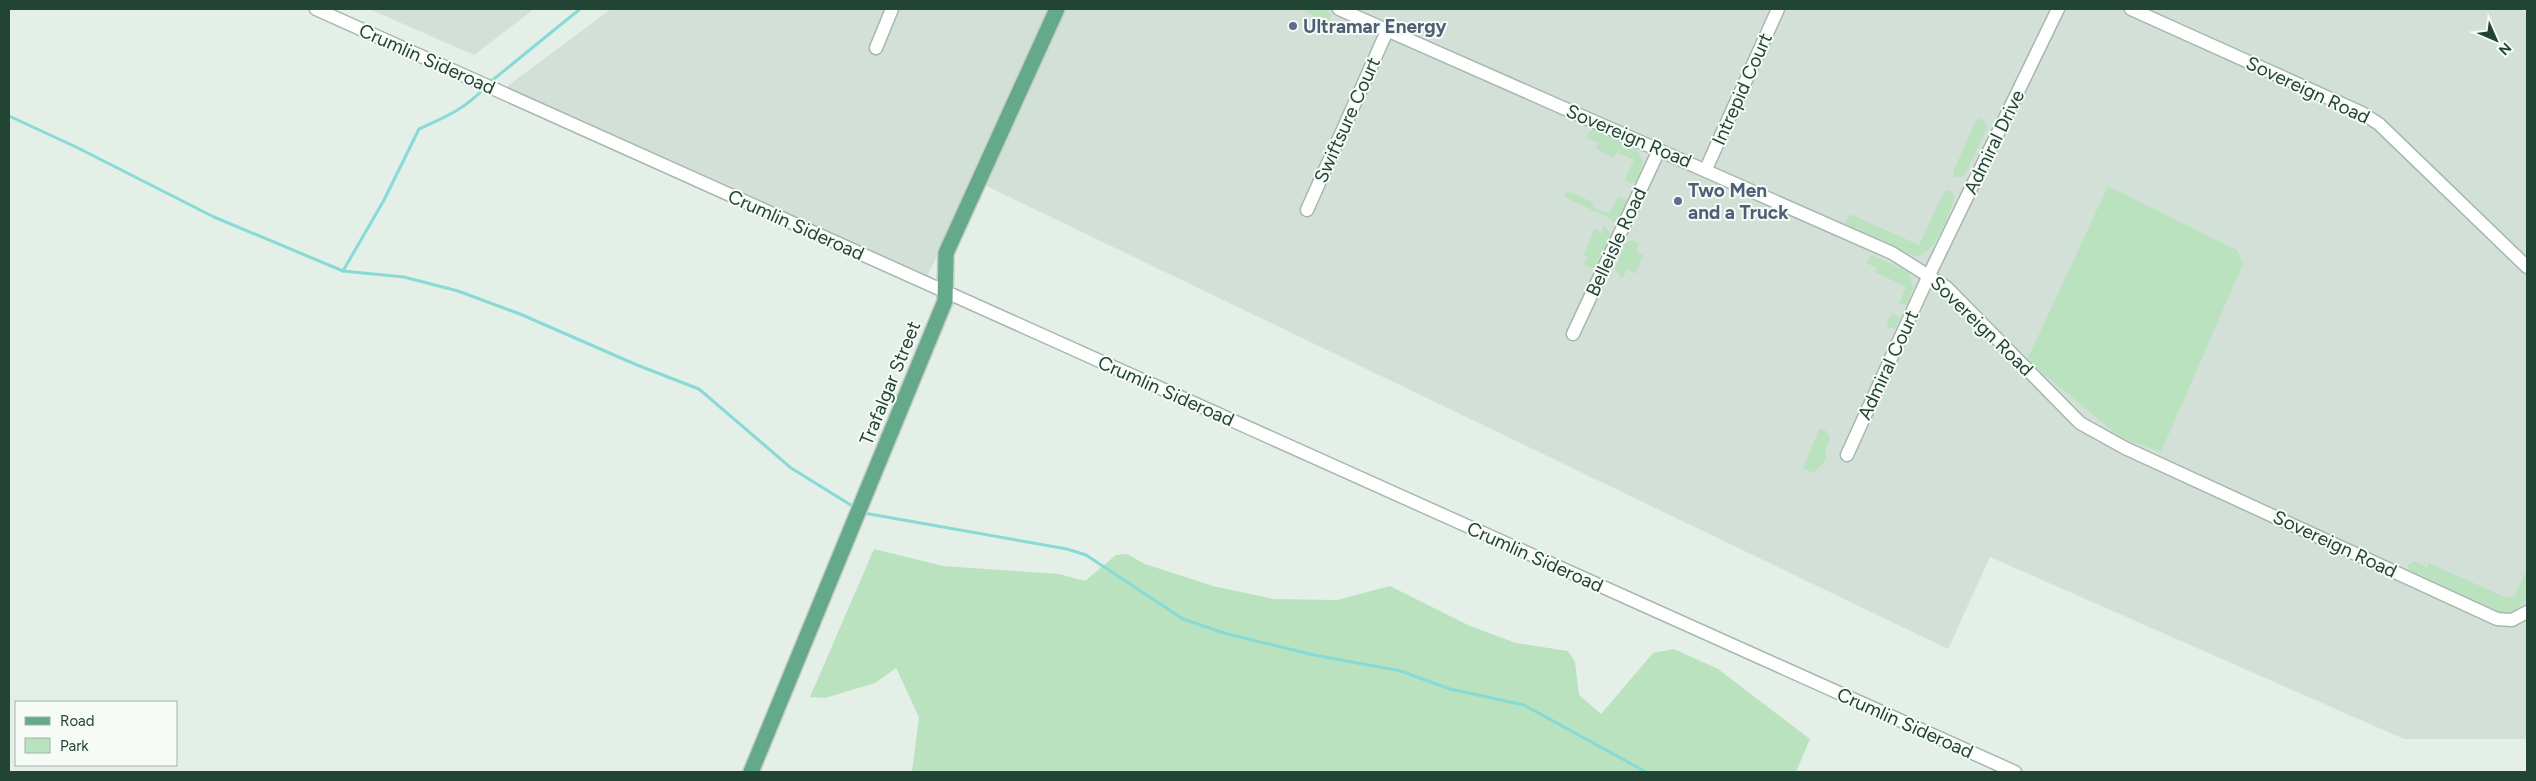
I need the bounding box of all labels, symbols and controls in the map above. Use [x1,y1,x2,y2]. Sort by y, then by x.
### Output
place label: Ultramar Energy [1303,15,1447,38]
north arrow [2471,15,2521,65]
street label: Crumlin Sideroad [355,19,499,99]
marker: Ultramar Energy [1287,20,1299,32]
street label: Intrepid Court [1707,29,1777,149]
text: N [2495,39,2515,59]
street label: Sovereign Road [2242,51,2374,129]
street label: Swiftsure Court [1309,54,1385,186]
street label: Admiral Drive [1959,86,2029,198]
street label: Sovereign Road [1563,99,1695,173]
place label: Two Men and a Truck [1688,179,1789,224]
street label: Belleisle Road [1581,184,1651,300]
street label: Crumlin Sideroad [724,185,868,265]
marker: Two Men and a Truck [1672,195,1684,207]
street label: Sovereign Road [1926,271,2038,381]
street label: Admiral Court [1853,307,1923,423]
street label: Trafalgar Street [855,318,925,448]
street label: Crumlin Sideroad [1094,351,1238,431]
street label: Sovereign Road [2269,505,2401,583]
street label: Crumlin Sideroad [1463,517,1607,597]
street label: Crumlin Sideroad [1833,683,1977,763]
legend [15,701,178,766]
text: Road [60,712,95,730]
text: Park [60,737,89,755]

